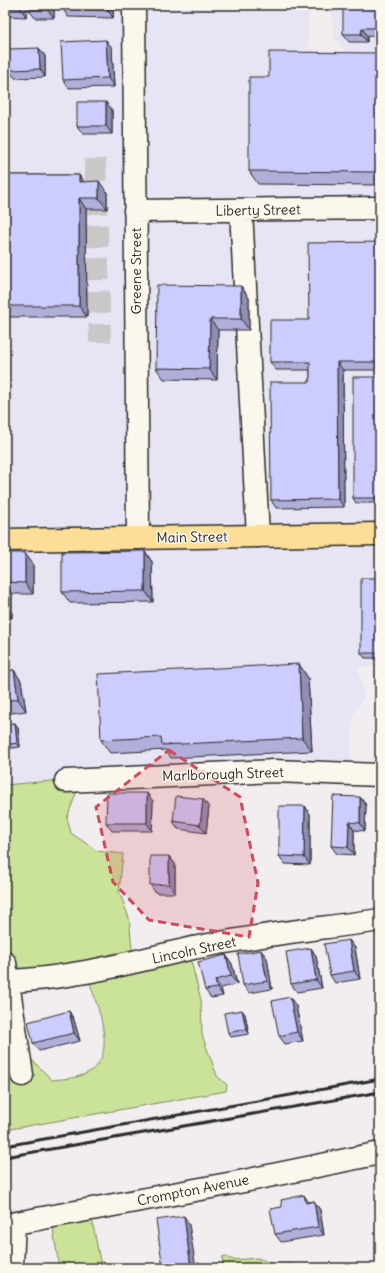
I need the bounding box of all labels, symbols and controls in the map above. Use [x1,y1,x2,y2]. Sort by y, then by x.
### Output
street label: Liberty Street [215,200,301,220]
street label: Greene Street [127,227,145,314]
street label: Main Street [156,527,228,547]
street label: Marlborough Street [162,763,284,785]
street label: Lincoln Street [150,932,238,968]
street label: Crompton Avenue [135,1170,251,1210]

